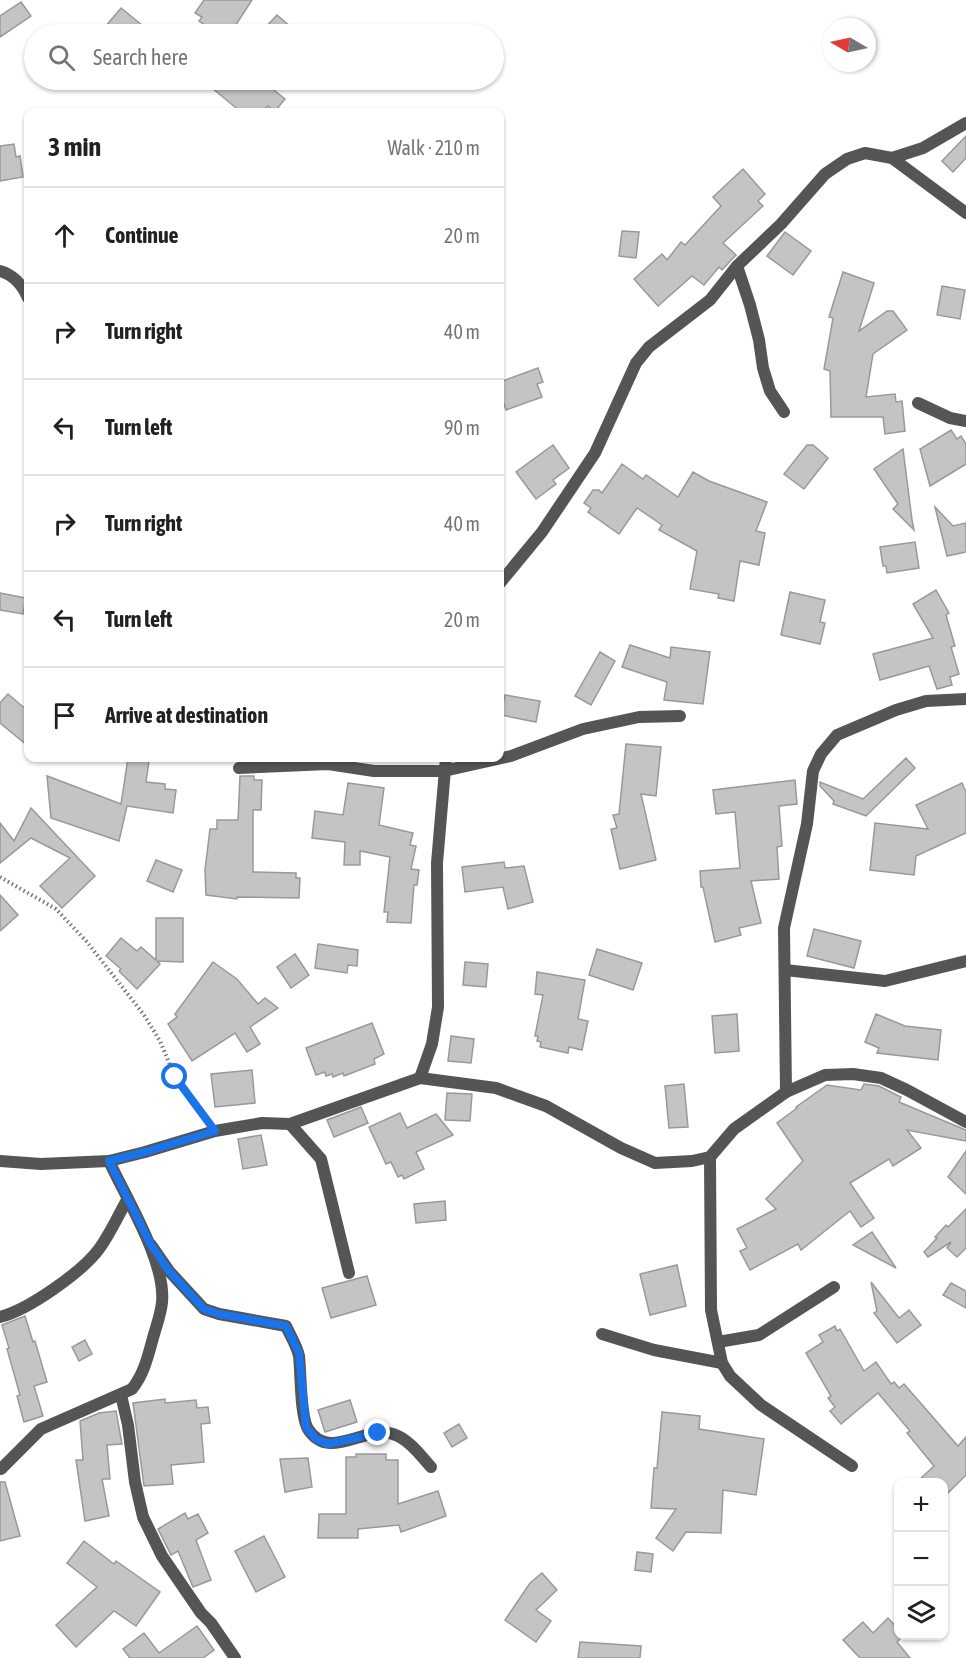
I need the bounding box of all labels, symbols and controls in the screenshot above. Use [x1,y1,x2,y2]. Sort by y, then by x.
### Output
north arrow [822,18,876,72]
search box [24,24,504,90]
icon: search [45,41,78,74]
text: Search here [93,44,188,70]
text: 3 min [48,132,101,162]
text: Walk · 210 m [388,136,480,159]
icon: ahead [48,219,81,252]
text: Continue [105,222,179,248]
text: 20 m [444,224,480,247]
icon: right [48,315,81,348]
text: Turn right [105,318,182,344]
text: 40 m [444,320,480,343]
icon: left [48,411,81,444]
text: Turn left [105,414,172,440]
text: 90 m [444,416,480,439]
icon: right [48,507,81,540]
text: Turn right [105,510,182,536]
text: 40 m [444,512,480,535]
icon: left [48,603,81,636]
text: Turn left [105,606,172,632]
text: 20 m [444,608,480,631]
icon: arrive [48,699,81,732]
text: Arrive at destination [105,702,268,728]
route start [161,1063,187,1089]
route end [364,1419,390,1445]
map controls [894,1478,948,1640]
button: + [894,1478,948,1532]
button: − [894,1532,948,1586]
button: layers [894,1586,948,1640]

